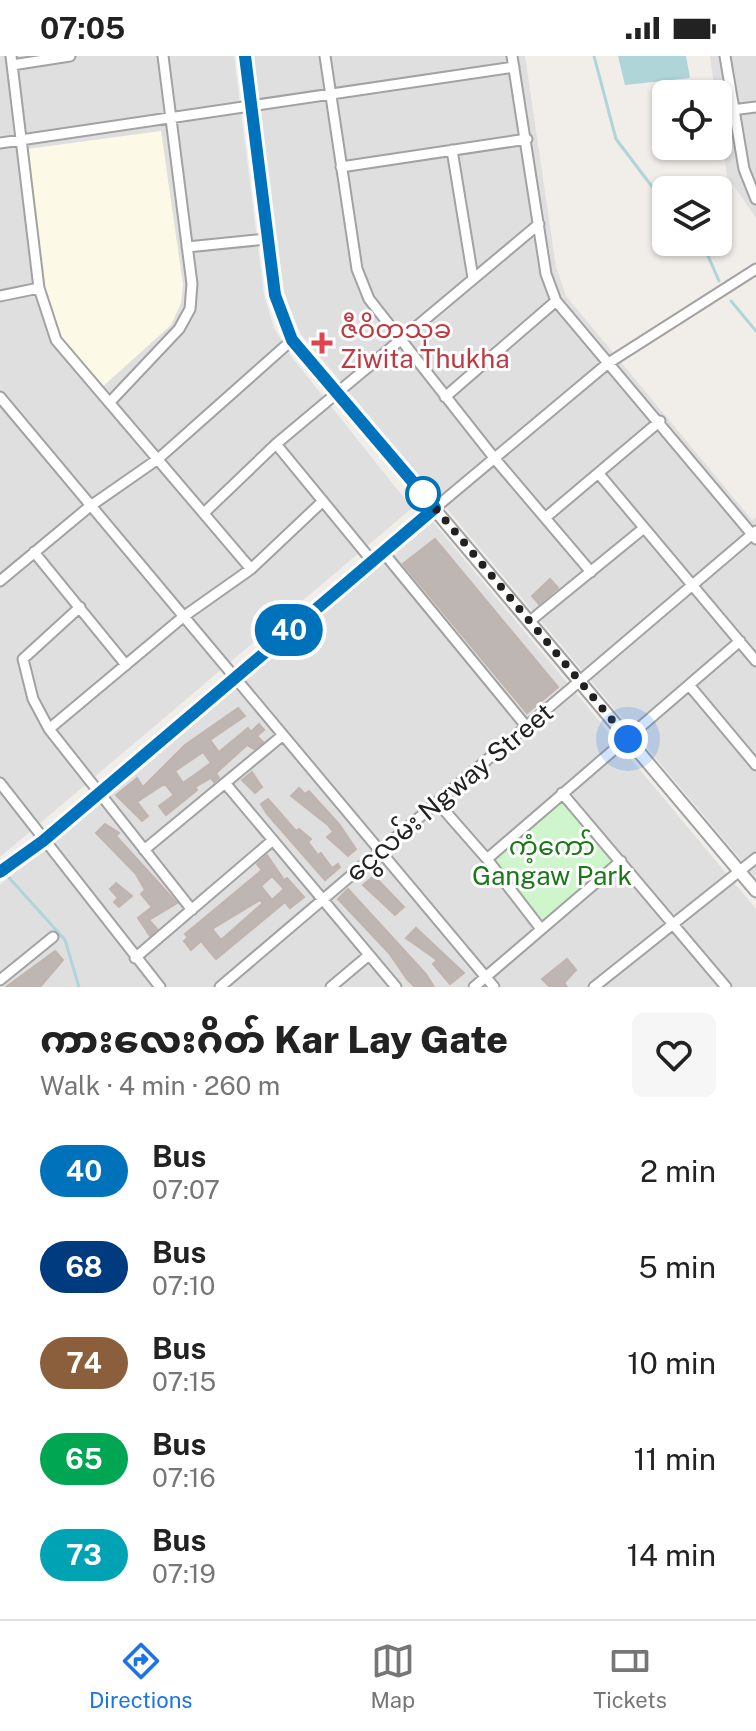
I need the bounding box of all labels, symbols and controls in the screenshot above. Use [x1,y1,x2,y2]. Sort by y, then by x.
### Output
text: 07:05 [40,10,125,46]
map controls [652,80,732,256]
button: locate [652,80,732,160]
button: layers [652,176,732,256]
place label: ဇီဝိတသုခ Ziwita Thukha [340,312,510,374]
marker: ဇီဝိတသုခ Ziwita Thukha [311,332,333,354]
unlabelled marker [406,477,440,511]
line badge: 40 [253,604,325,656]
text: 40 [271,613,307,646]
street label: ငွေလမ်း Ngway Street [339,696,562,892]
your location [608,719,648,759]
park label: ကံ့ကော် Gangaw Park [472,829,632,891]
button: heart [632,1013,716,1097]
text: ကားလေးဂိတ် Kar Lay Gate [40,1017,508,1062]
text: Walk · 4 min · 260 m [40,1070,280,1101]
text: Bus [152,1138,206,1174]
text: 2 min [640,1153,716,1189]
text: 40 [66,1154,102,1187]
text: 07:07 [152,1174,220,1205]
text: Bus [152,1234,206,1270]
text: 5 min [639,1249,716,1285]
text: 68 [65,1250,103,1283]
text: 07:10 [152,1270,215,1301]
text: Bus [152,1330,206,1366]
text: 10 min [627,1345,716,1381]
text: 74 [66,1346,102,1379]
text: 07:15 [152,1366,216,1397]
text: Bus [152,1426,206,1462]
text: 11 min [633,1441,716,1477]
text: 65 [65,1442,103,1475]
text: 07:16 [152,1462,216,1493]
text: Bus [152,1522,206,1558]
text: 14 min [627,1537,716,1573]
text: 73 [66,1538,102,1571]
text: 07:19 [152,1558,216,1589]
tab: Directions [89,1639,192,1713]
tab: Map [370,1639,415,1713]
tab: Tickets [593,1639,667,1713]

